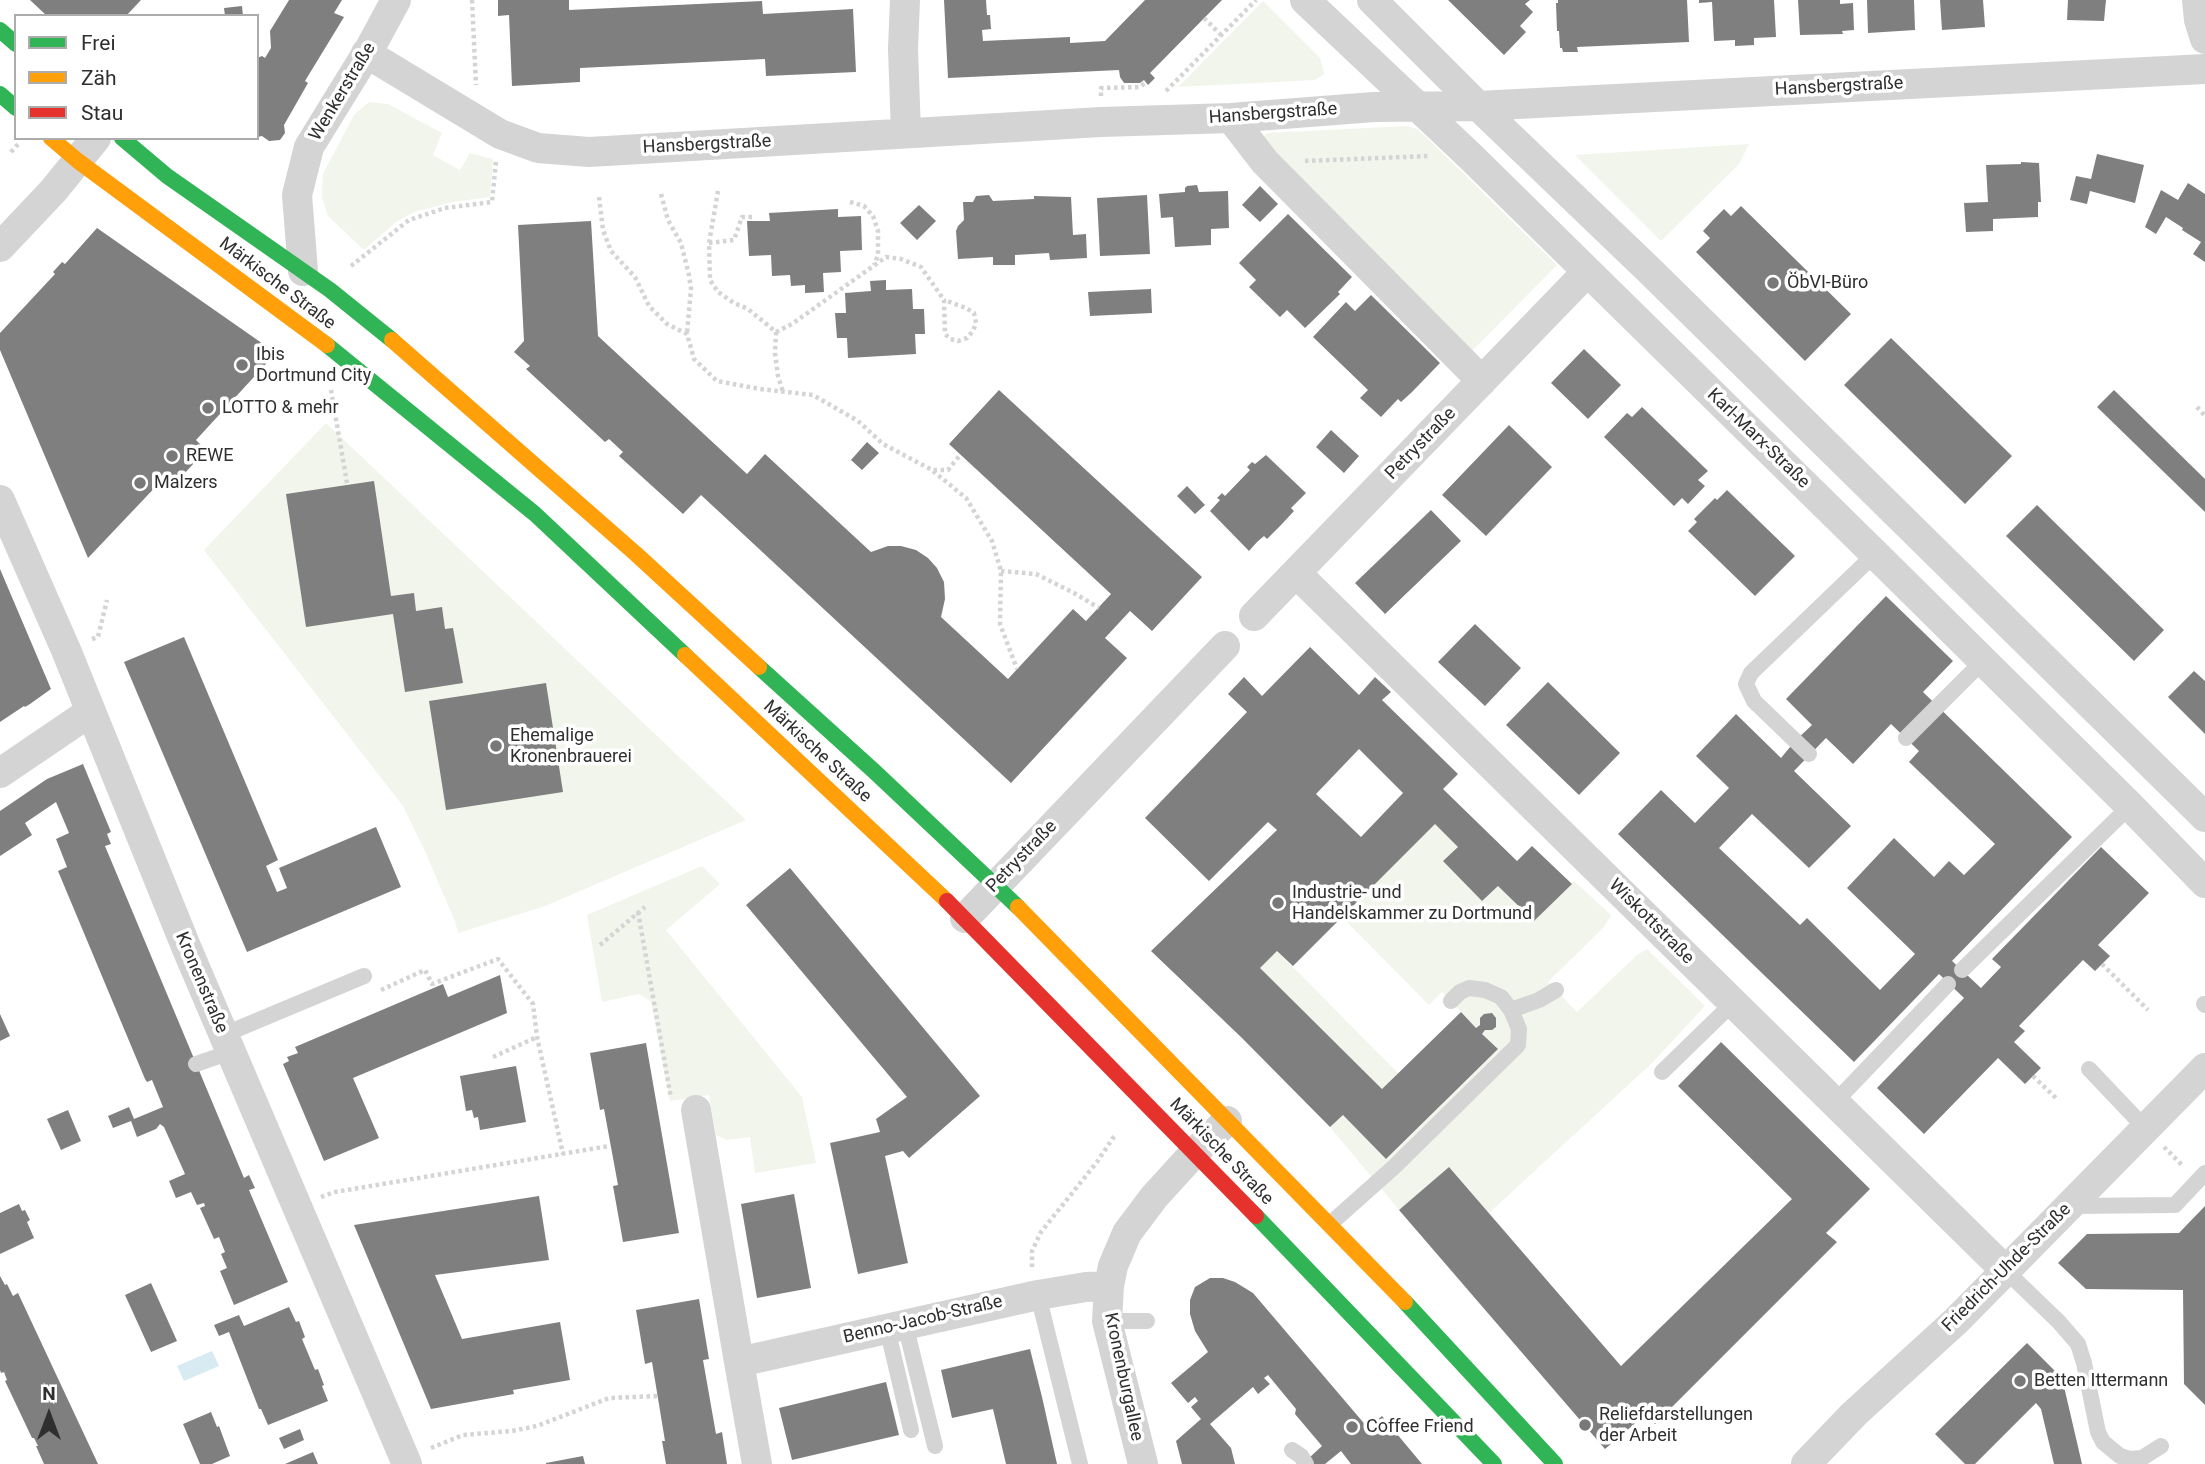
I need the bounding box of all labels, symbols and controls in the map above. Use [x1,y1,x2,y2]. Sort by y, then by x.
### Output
legend [14,14,259,140]
text: Frei [81,31,116,55]
street label: Wenkerstraße [305,39,381,145]
text: Zäh [81,66,117,90]
street label: Hansbergstraße [1774,73,1904,101]
street label: Hansbergstraße [1208,99,1338,129]
text: Stau [81,101,123,125]
street label: Hansbergstraße [642,131,772,159]
street label: Märkische Straße [215,233,339,335]
place label: ÖbVI-Büro [1787,272,1868,294]
marker: ÖbVI-Büro [1765,275,1781,291]
place label: Ibis Dortmund City [256,344,371,386]
marker: Ibis Dortmund City [234,357,250,373]
street label: Karl-Marx-Straße [1702,385,1814,493]
place label: LOTTO & mehr [222,397,338,419]
marker: LOTTO & mehr [200,400,216,416]
street label: Petrystraße [1381,403,1461,485]
place label: REWE [186,445,234,467]
marker: REWE [164,448,180,464]
place label: Malzers [154,472,218,494]
marker: Malzers [132,475,148,491]
street label: Märkische Straße [758,696,876,808]
place label: Ehemalige Kronenbrauerei [510,725,632,768]
marker: Ehemalige Kronenbrauerei [488,738,504,754]
street label: Petrystraße [982,816,1062,898]
street label: Wiskottstraße [1604,875,1698,969]
place label: Industrie- und Handelskammer zu Dortmund [1292,882,1532,924]
marker: Industrie- und Handelskammer zu Dortmund [1270,895,1286,911]
street label: Kronenstraße [170,929,232,1037]
street label: Märkische Straße [1165,1094,1277,1210]
street label: Friedrich-Uhde-Straße [1938,1199,2076,1337]
street label: Benno-Jacob-Straße [841,1291,1005,1349]
street label: Kronenburgallee [1099,1311,1147,1443]
place label: Betten Ittermann [2034,1370,2168,1392]
marker: Betten Ittermann [2012,1373,2028,1389]
north arrow [14,1380,84,1450]
text: N [42,1382,56,1405]
place label: Reliefdarstellungen der Arbeit [1599,1404,1753,1446]
place label: Coffee Friend [1366,1416,1474,1438]
marker: Reliefdarstellungen der Arbeit [1577,1417,1593,1433]
marker: Coffee Friend [1344,1419,1360,1435]

